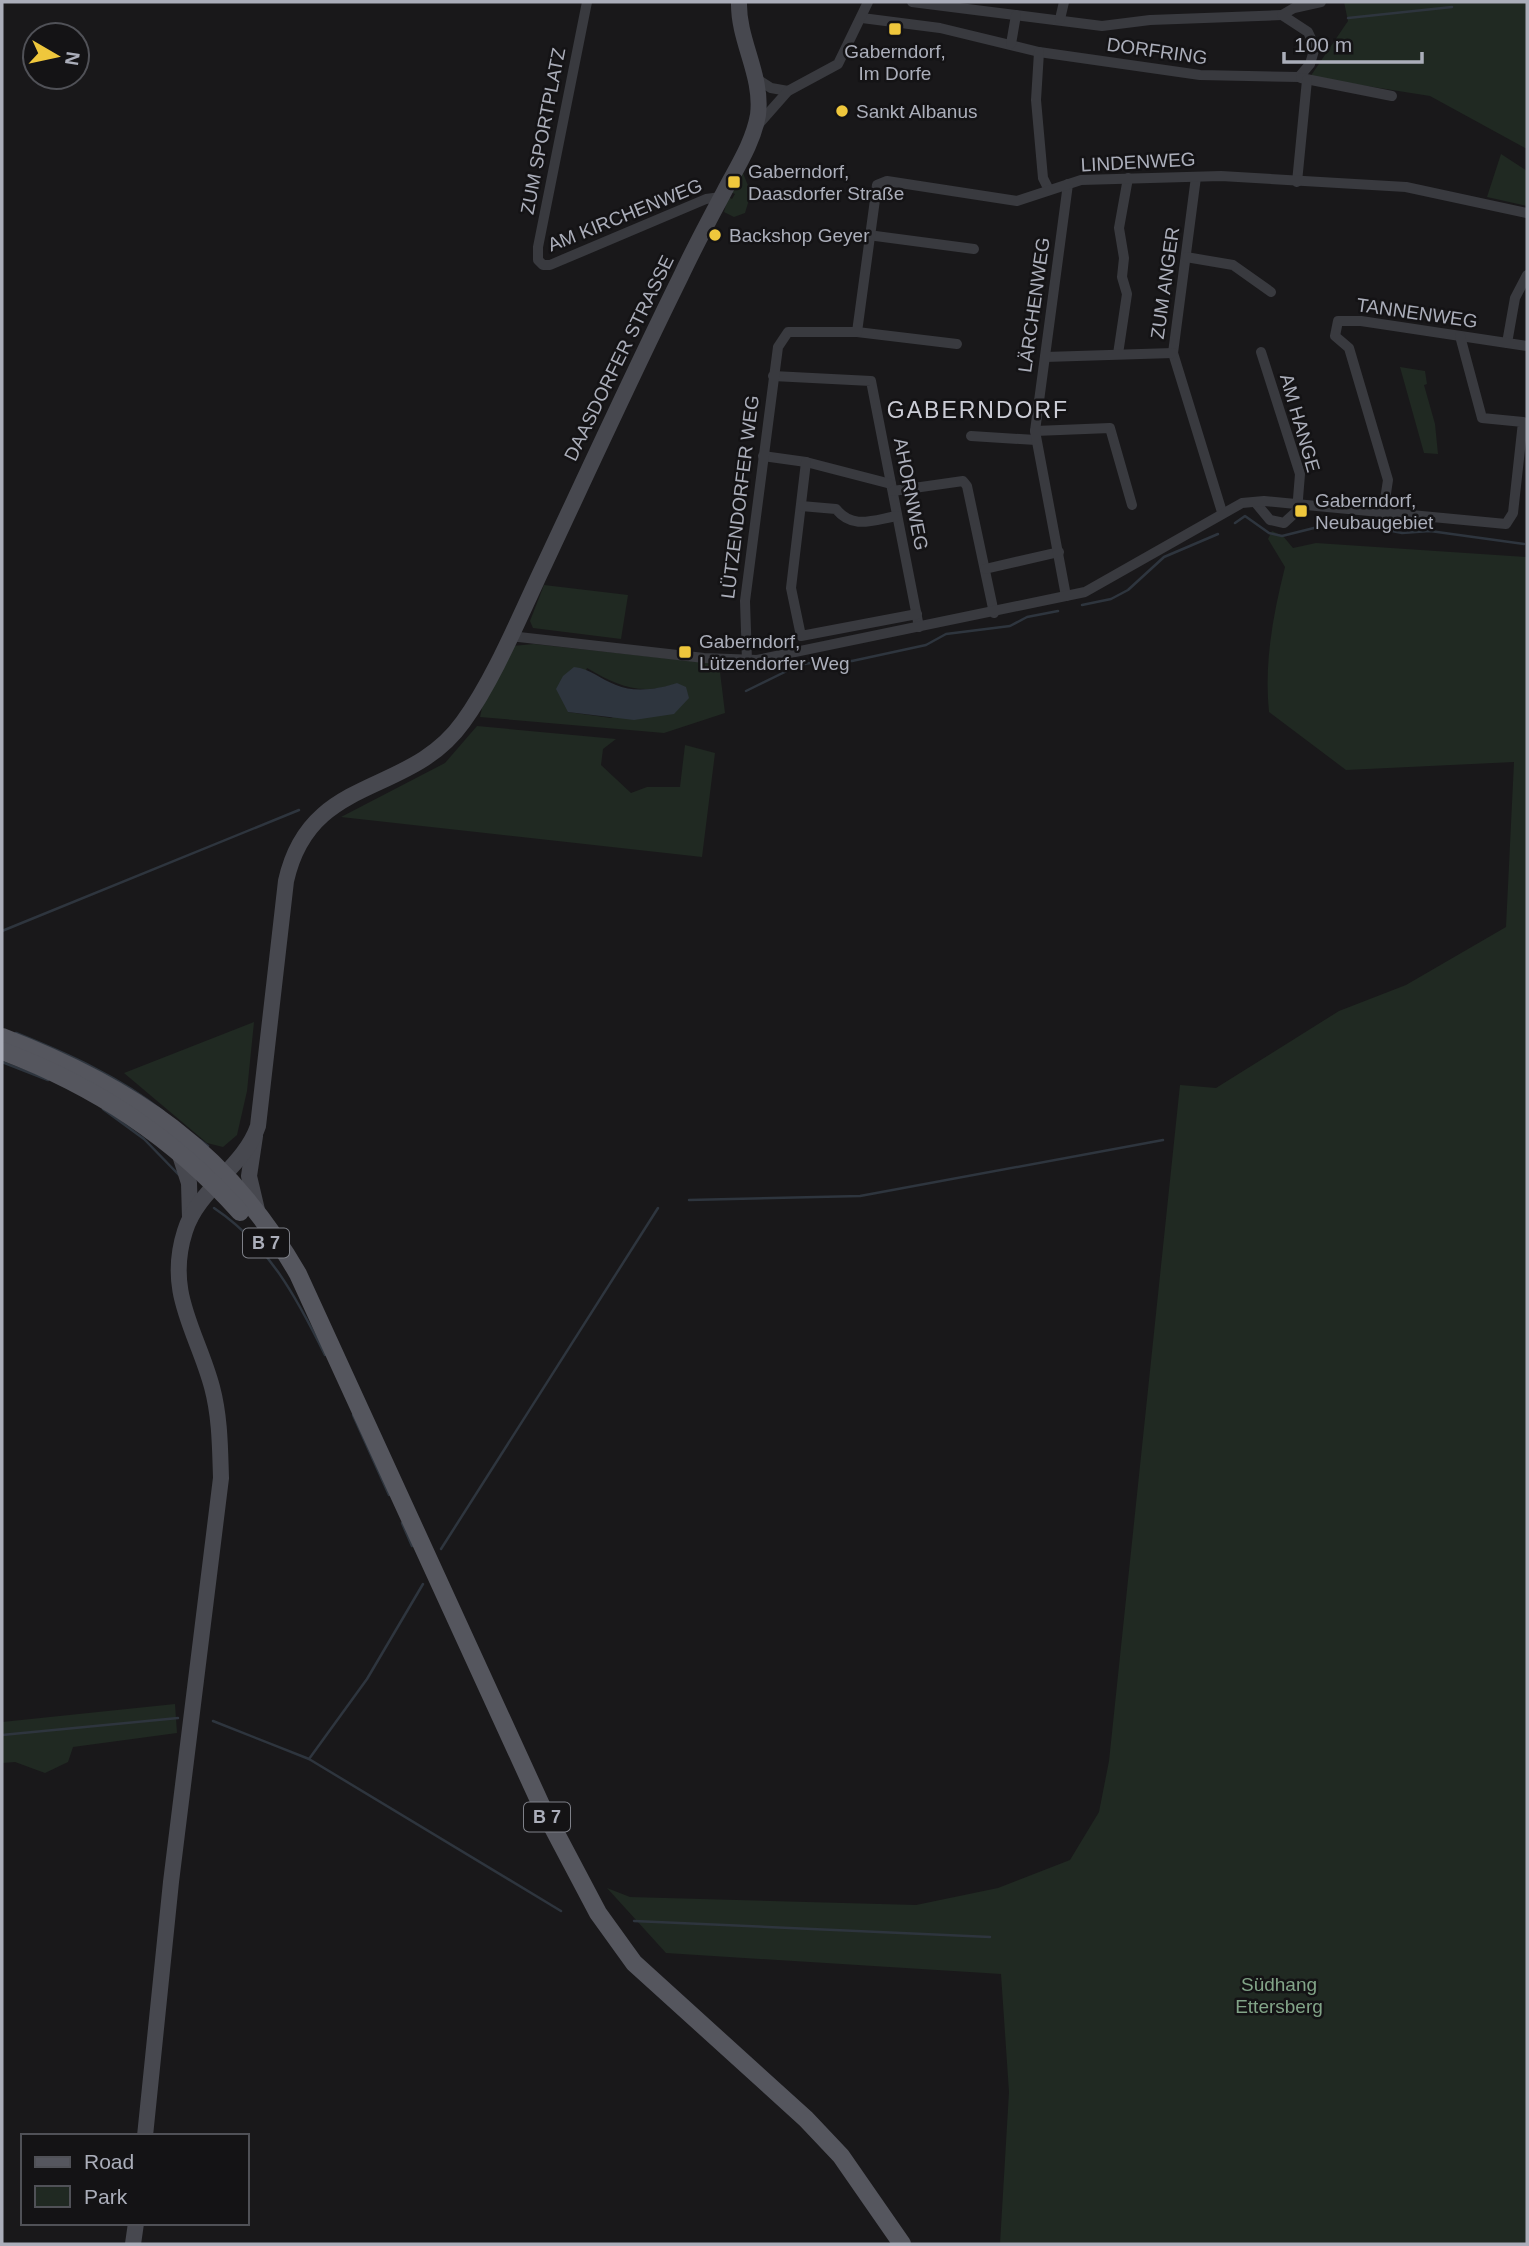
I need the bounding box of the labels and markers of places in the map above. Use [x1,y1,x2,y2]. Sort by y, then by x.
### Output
marker: Gaberndorf, Im Dorfe [887,21,903,37]
place label: Gaberndorf, Im Dorfe [844,41,946,84]
place label: Sankt Albanus [856,101,977,122]
marker: Sankt Albanus [834,103,850,119]
place label: Gaberndorf, Daasdorfer Straße [748,161,904,204]
marker: Gaberndorf, Daasdorfer Straße [726,174,742,190]
place label: Backshop Geyer [729,225,870,246]
marker: Backshop Geyer [707,227,723,243]
place label: Gaberndorf, Neubaugebiet [1315,490,1434,533]
marker: Gaberndorf, Neubaugebiet [1293,503,1309,519]
place label: Gaberndorf, Lützendorfer Weg [699,631,850,674]
marker: Gaberndorf, Lützendorfer Weg [677,644,693,660]

